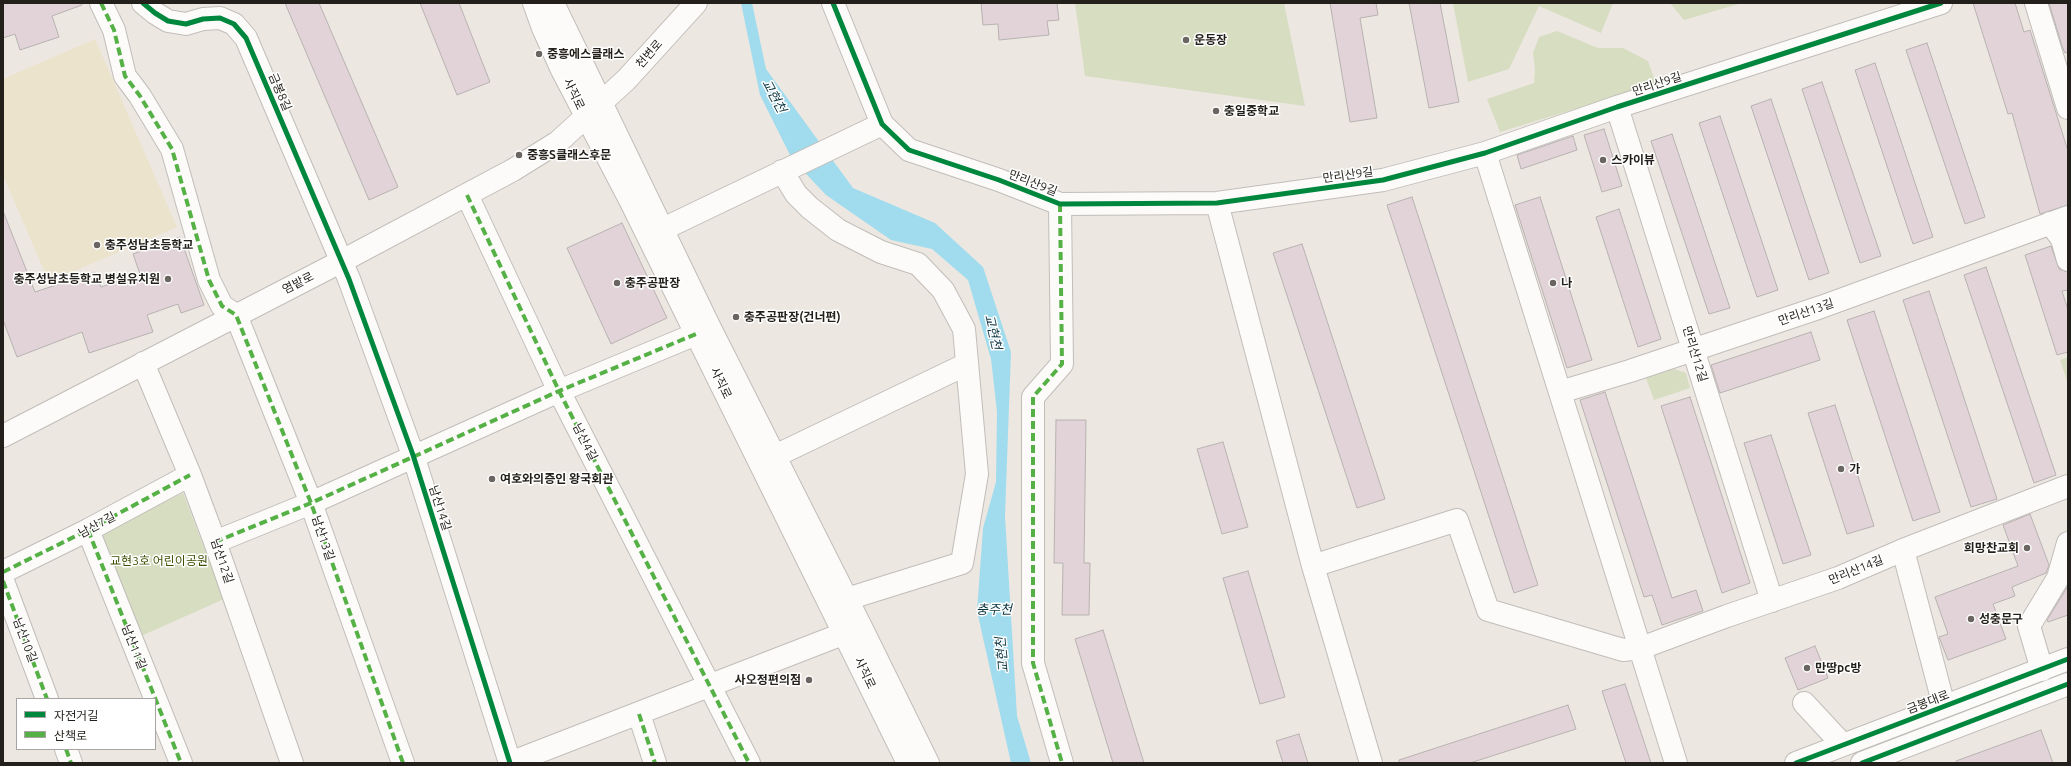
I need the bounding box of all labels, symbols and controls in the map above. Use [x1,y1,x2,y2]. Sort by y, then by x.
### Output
place label: 운동장 [1194,33,1227,47]
marker: 운동장 [1181,35,1191,45]
street label: 천변로 [633,37,665,71]
place label: 중흥에스클래스 [547,47,624,61]
marker: 중흥에스클래스 [534,49,544,59]
street label: 만리산9길 [1631,69,1683,99]
street label: 금봉8길 [266,71,294,113]
street label: 사직로 [560,76,588,112]
water label: 교현천 [759,76,789,116]
place label: 충일중학교 [1224,104,1279,118]
marker: 충일중학교 [1211,106,1221,116]
place label: 중흥S클래스후문 [527,148,611,162]
marker: 중흥S클래스후문 [514,150,524,160]
place label: 스카이뷰 [1611,153,1655,167]
marker: 스카이뷰 [1598,155,1608,165]
street label: 만리산9길 [1322,164,1374,186]
street label: 만리산9길 [1007,167,1059,199]
place label: 충주성남초등학교 [105,238,193,252]
marker: 충주성남초등학교 [92,240,102,250]
street label: 염밭로 [280,269,316,297]
place label: 충주성남초등학교 병설유치원 [14,272,160,286]
marker: 충주성남초등학교 병설유치원 [163,274,173,284]
place label: 충주공판장 [625,276,680,290]
place label: 나 [1561,276,1572,290]
marker: 충주공판장 [612,278,622,288]
marker: 나 [1548,278,1558,288]
street label: 만리산13길 [1776,296,1836,328]
place label: 충주공판장(건너편) [744,310,841,324]
marker: 충주공판장(건너편) [731,312,741,322]
water label: 교현천 [981,313,1005,351]
street label: 만리산12길 [1680,324,1710,384]
street label: 사직로 [707,365,735,401]
street label: 남산4길 [570,421,600,463]
place label: 가 [1849,462,1860,476]
marker: 가 [1836,464,1846,474]
place label: 여호와의증인 왕국회관 [500,472,613,486]
marker: 여호와의증인 왕국회관 [487,474,497,484]
street label: 남산14길 [426,484,454,532]
street label: 남산7길 [76,509,118,541]
street label: 남산13길 [309,514,337,562]
street label: 남산12길 [208,537,236,585]
place label: 희망찬교회 [1964,541,2019,555]
marker: 희망찬교회 [2022,543,2032,553]
street label: 만리산14길 [1827,553,1885,587]
park label: 교현3호 어린이공원 [110,554,208,568]
water label: 충주천 [976,602,1012,618]
place label: 성충문구 [1979,612,2023,626]
marker: 성충문구 [1966,614,1976,624]
street label: 남산10길 [10,616,40,664]
street label: 남산11길 [119,623,149,671]
water label: 교현천 [992,636,1012,674]
street label: 사직로 [851,655,879,691]
place label: 만땅pc방 [1815,661,1861,675]
marker: 만땅pc방 [1802,663,1812,673]
place label: 사오정편의점 [735,673,801,687]
marker: 사오정편의점 [804,675,814,685]
street label: 금봉대로 [1905,687,1951,717]
legend [16,698,156,750]
text: 자전거길 [54,709,98,722]
text: 산책로 [54,729,87,742]

